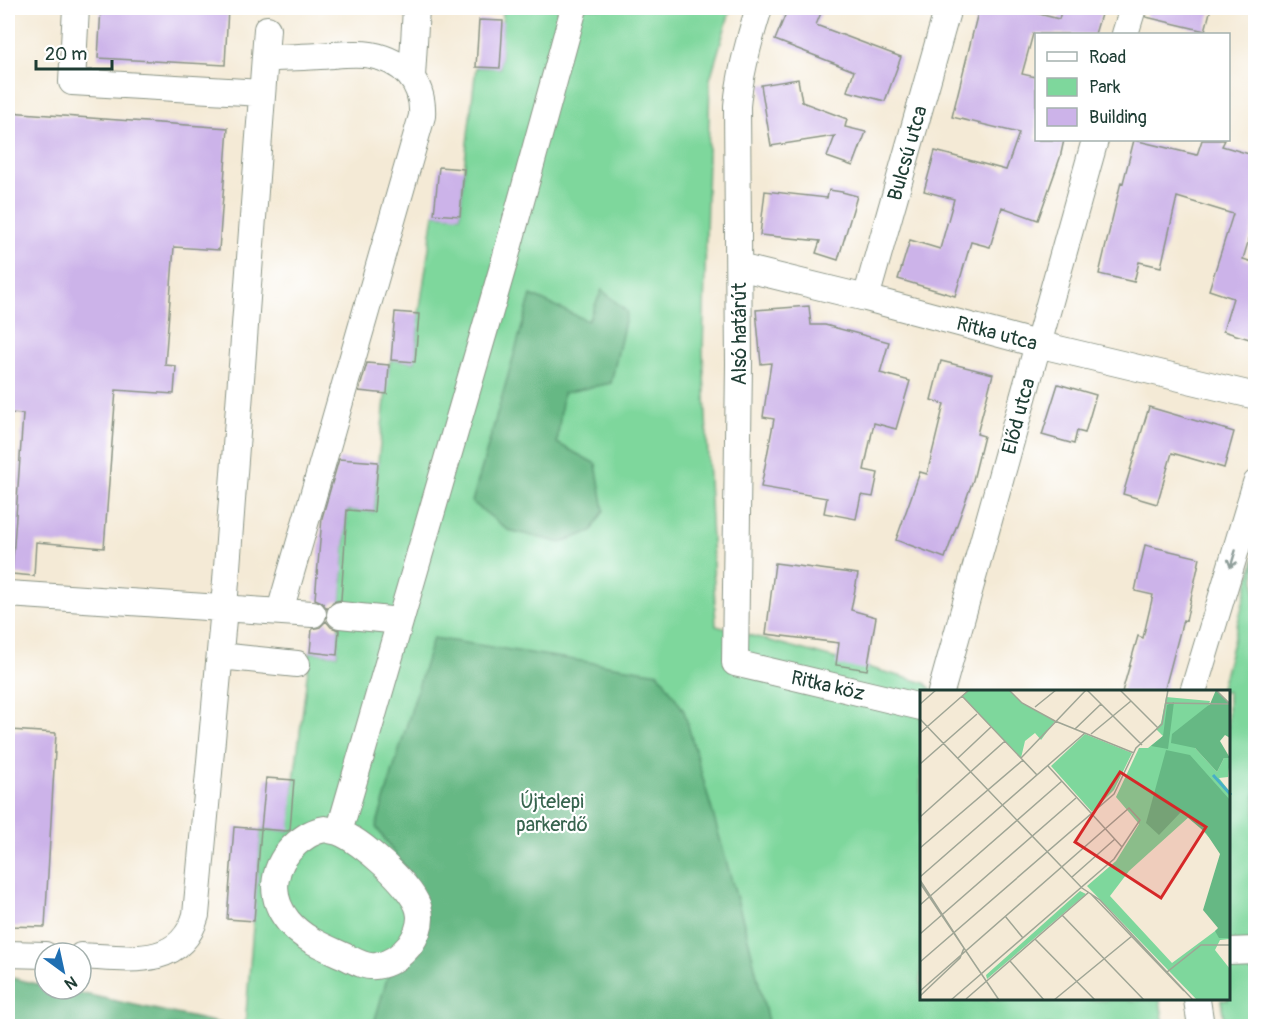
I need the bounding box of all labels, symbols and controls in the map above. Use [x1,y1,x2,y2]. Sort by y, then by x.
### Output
scale bar [36,33,112,71]
legend [1035,33,1230,141]
text: 20 m [45,43,87,66]
text: Road [1089,46,1126,69]
text: Park [1089,76,1121,99]
street label: Bulcsú utca [882,103,933,203]
text: Building [1089,106,1147,129]
street label: Alsó határút [727,282,752,386]
street label: Ritka utca [954,311,1040,356]
street label: Előd utca [996,375,1041,457]
one-way arrow [1227,549,1238,568]
street label: Ritka köz [789,665,867,706]
inset map [920,690,1230,1001]
park label: Újtelepi parkerdő [516,789,588,837]
north arrow [33,941,93,1001]
text: N [60,971,81,994]

